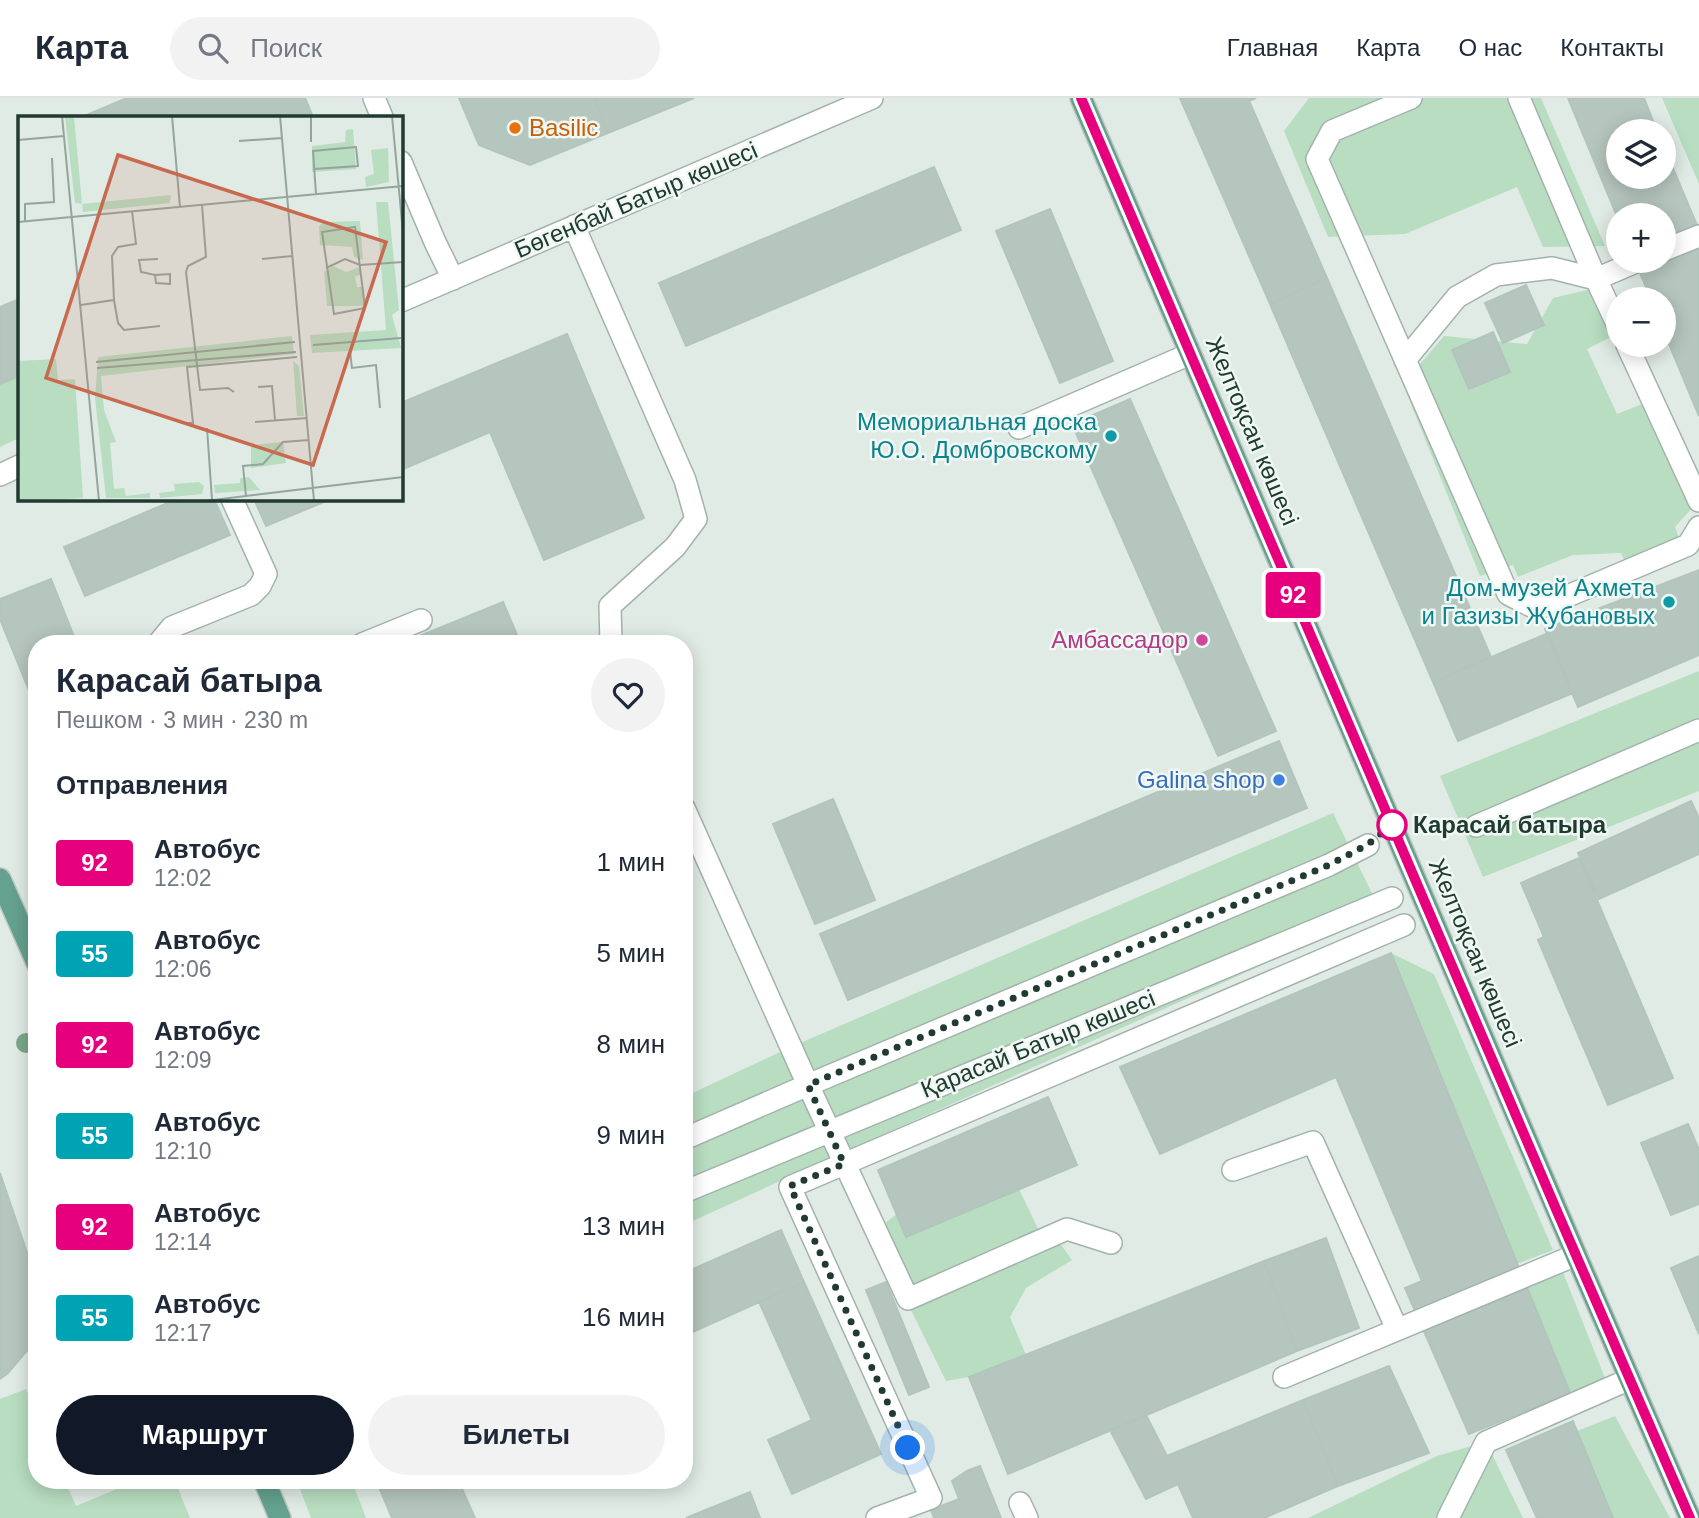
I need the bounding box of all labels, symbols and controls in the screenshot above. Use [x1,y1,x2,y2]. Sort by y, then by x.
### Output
search box [170,17,660,80]
text: Карта [35,29,128,66]
icon: search [194,29,232,67]
text: Поиск [250,33,322,63]
text: Главная [1227,34,1318,61]
text: Карта [1356,34,1420,61]
text: О нас [1458,34,1522,61]
text: Контакты [1560,34,1664,61]
place label: Basilic [529,114,598,141]
inset map [18,116,402,500]
map controls [1606,119,1676,357]
button: layers [1606,119,1676,189]
marker: Basilic [507,120,523,136]
street label: Бөгенбай Батыр көшесі [510,136,761,263]
button: + [1606,203,1676,273]
button: − [1606,287,1676,357]
street label: Желтоқсан көшесі [1201,333,1304,529]
place label: Мемориальная доска Ю.О. Домбровскому [857,408,1098,463]
marker: Мемориальная доска Ю.О. Домбровскому [1103,428,1119,444]
line badge: 92 [1262,572,1324,618]
place label: Дом-музей Ахмета и Газизы Жубановых [1422,574,1656,629]
text: 92 [1280,581,1306,608]
marker: Дом-музей Ахмета и Газизы Жубановых [1661,594,1677,610]
place label: Амбассадор [1051,626,1188,653]
marker: Амбассадор [1194,632,1210,648]
button: heart [591,658,665,732]
text: Карасай батыра [56,662,322,699]
text: Пешком · 3 мин · 230 m [56,707,308,733]
place label: Galina shop [1137,766,1265,793]
text: Отправления [56,770,228,800]
marker: Galina shop [1271,772,1287,788]
marker: Карасай батыра [1377,810,1407,840]
place label: Карасай батыра [1413,811,1607,838]
text: Автобус [154,834,261,864]
text: 1 мин [597,847,665,877]
text: 92 [81,849,108,876]
street label: Желтоқсан көшесі [1424,855,1527,1051]
text: 12:02 [154,865,212,891]
text: Автобус [154,925,261,955]
text: 5 мин [597,938,665,968]
text: 55 [81,940,108,967]
text: 12:06 [154,956,212,982]
street label: Қарасай Батыр көшесі [917,984,1159,1103]
text: Автобус [154,1016,261,1046]
text: 8 мин [597,1029,665,1059]
text: 92 [81,1031,108,1058]
text: 12:09 [154,1047,212,1073]
text: Автобус [154,1107,261,1137]
text: 9 мин [597,1120,665,1150]
text: 55 [81,1122,108,1149]
text: 12:10 [154,1138,212,1164]
text: Автобус [154,1198,261,1228]
text: 13 мин [582,1211,665,1241]
text: 92 [81,1213,108,1240]
text: 12:14 [154,1229,212,1255]
text: Автобус [154,1289,261,1319]
text: 16 мин [582,1302,665,1332]
text: 55 [81,1304,108,1331]
text: 12:17 [154,1320,212,1346]
button: Маршрут [56,1395,354,1475]
button: Билеты [368,1395,665,1475]
your location [890,1430,925,1465]

